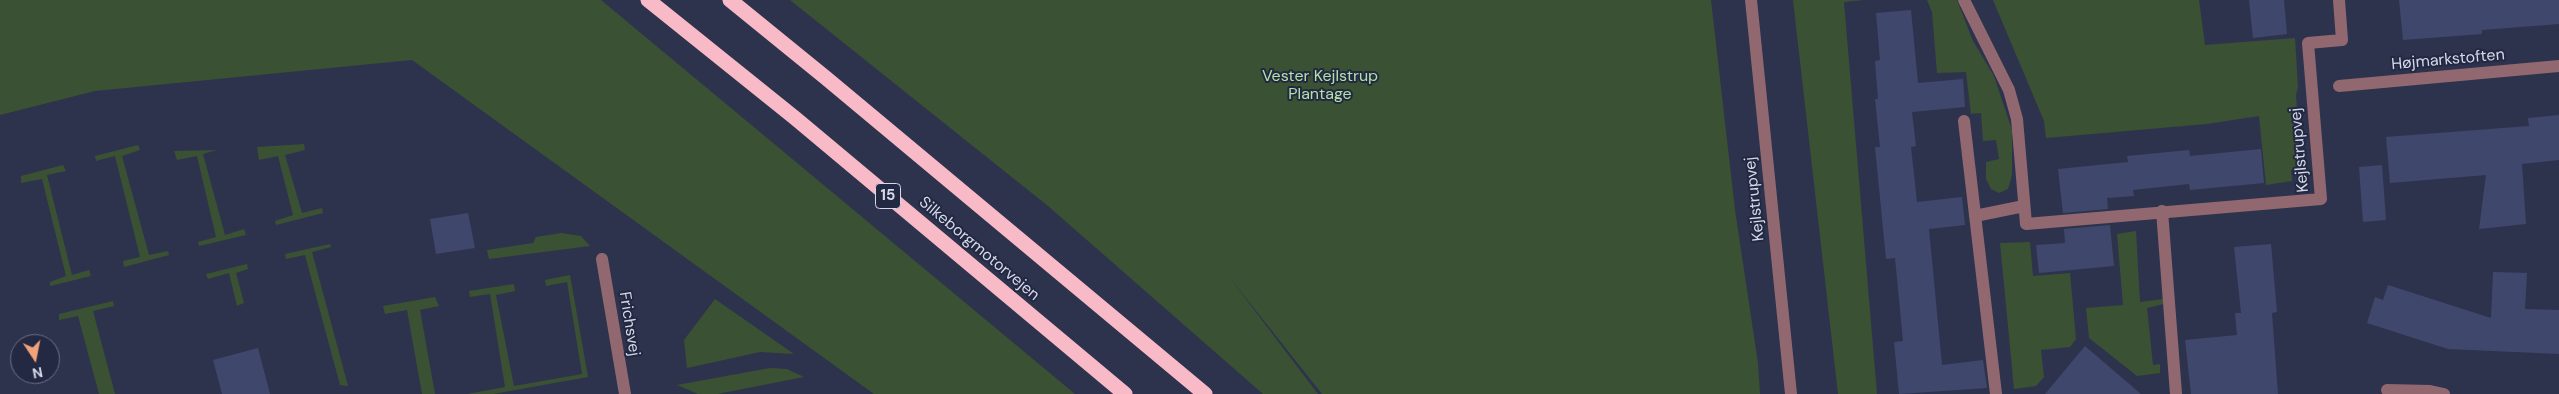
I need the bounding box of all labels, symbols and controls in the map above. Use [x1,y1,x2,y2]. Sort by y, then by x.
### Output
street label: Højmarkstoften [2390,45,2506,75]
park label: Vester Kejlstrup Plantage [1262,67,1378,105]
street label: Kejlstrupvej [2287,107,2313,193]
street label: Kejlstrupvej [1741,156,1769,242]
road number: 15 [876,184,900,208]
street label: Silkeborgmotorvejen [915,193,1043,305]
street label: Frichsvej [614,290,644,358]
north arrow [10,334,60,384]
text: N [31,363,44,383]

